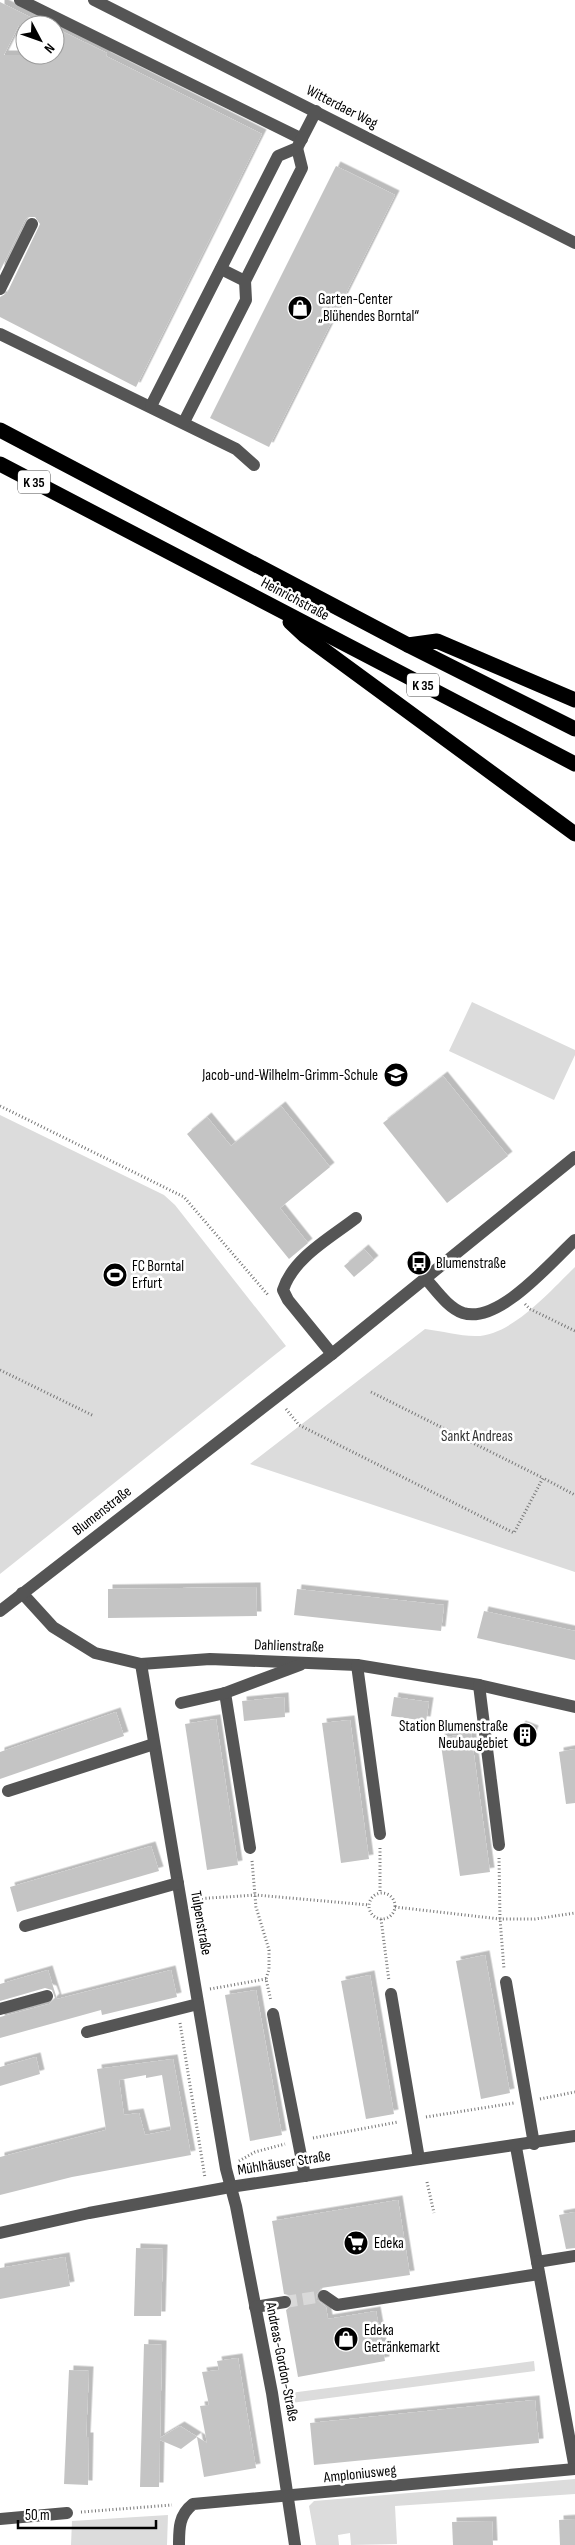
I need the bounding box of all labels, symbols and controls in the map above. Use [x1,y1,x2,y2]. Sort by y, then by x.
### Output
north arrow [15,15,65,65]
text: N [41,40,58,57]
street label: Witterdaer Weg [303,81,381,133]
place label: Garten-Center „Blühendes Borntal“ [318,290,419,326]
shop icon: Garten-Center „Blühendes Borntal“ [287,295,313,321]
road number: K 35 [18,471,50,494]
street label: Heinrichstraße [258,573,332,625]
road number: K 35 [407,674,439,696]
school or university icon: Jacob-und-Wilhelm-Grimm-Schule [383,1062,409,1088]
place label: Jacob-und-Wilhelm-Grimm-Schule [201,1066,378,1085]
bus stop icon: Blumenstraße [406,1250,432,1276]
place label: Blumenstraße [436,1254,506,1273]
place label: FC Borntal Erfurt [132,1257,184,1293]
sports icon: FC Borntal Erfurt [102,1262,128,1288]
park label: Sankt Andreas [441,1427,513,1446]
street label: Blumenstraße [69,1482,135,1540]
street label: Dahlienstraße [254,1635,324,1657]
place label: Station Blumenstraße Neubaugebiet [399,1717,508,1753]
building icon: Station Blumenstraße Neubaugebiet [512,1722,538,1748]
street label: Tulpenstraße [186,1889,216,1957]
street label: Mühlhäuser Straße [236,2146,332,2180]
supermarket icon: Edeka [343,2230,369,2256]
place label: Edeka [374,2234,404,2253]
street label: Andreas-Gordon-Straße [261,2300,303,2423]
place label: Edeka Getränkemarkt [364,2321,440,2357]
shop icon: Edeka Getränkemarkt [333,2326,359,2352]
street label: Amploniusweg [322,2461,397,2487]
scale bar [18,2498,155,2530]
text: 50 m [25,2506,50,2525]

